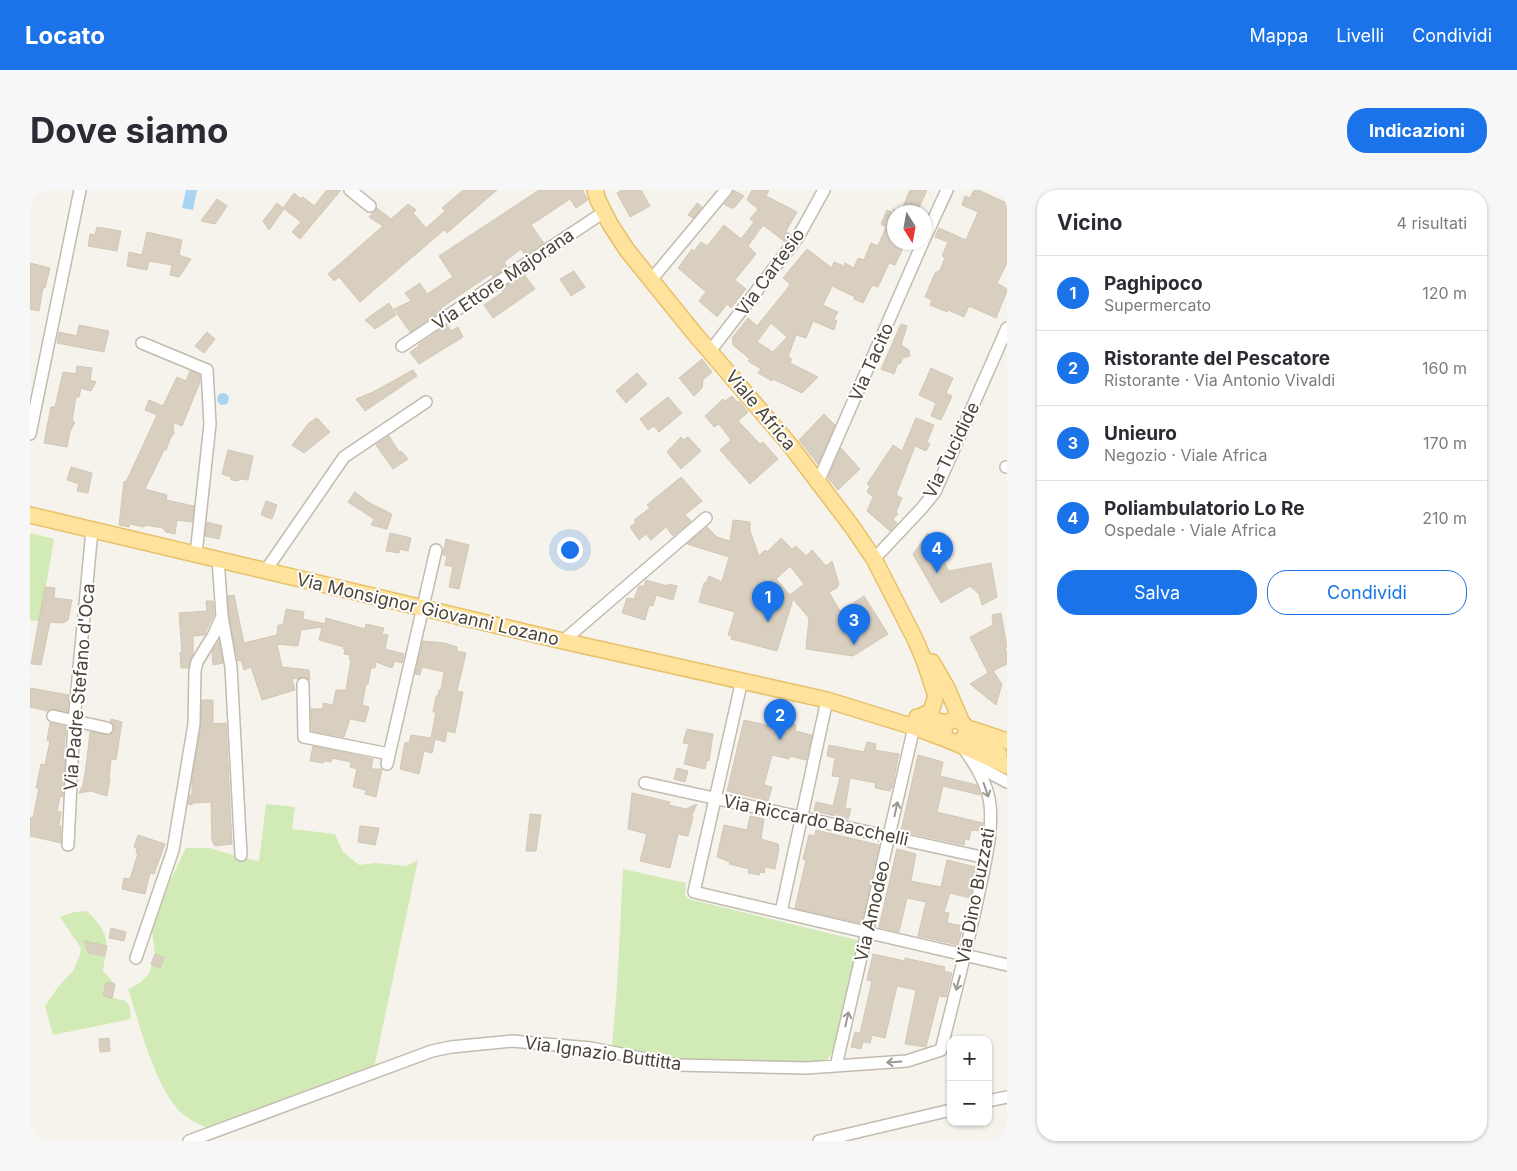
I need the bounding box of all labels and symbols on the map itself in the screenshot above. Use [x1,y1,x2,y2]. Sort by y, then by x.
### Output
north arrow [887,205,932,250]
street label: Via Ettore Majorana [428,224,578,334]
street label: Via Cartesio [731,224,809,320]
street label: Via Tacito [844,320,898,404]
street label: Viale Africa [722,366,800,454]
street label: Via Tucidide [919,398,983,502]
pin: 4 [921,532,953,573]
your location [557,537,583,563]
street label: Via Monsignor Giovanni Lozano [295,569,561,649]
pin: 1 [752,581,784,622]
street label: Via Padre Stefano d'Oca [59,582,99,792]
pin: 3 [838,604,870,645]
pin: 2 [764,699,796,740]
one-way arrow [981,781,991,797]
street label: Via Riccardo Bacchelli [721,790,911,850]
one-way arrow [892,802,901,818]
street label: Via Dino Buzzati [951,826,999,966]
street label: Via Amodeo [850,858,894,964]
one-way arrow [953,975,963,991]
one-way arrow [843,1011,852,1027]
street label: Via Ignazio Buttitta [523,1032,683,1074]
one-way arrow [887,1058,903,1067]

